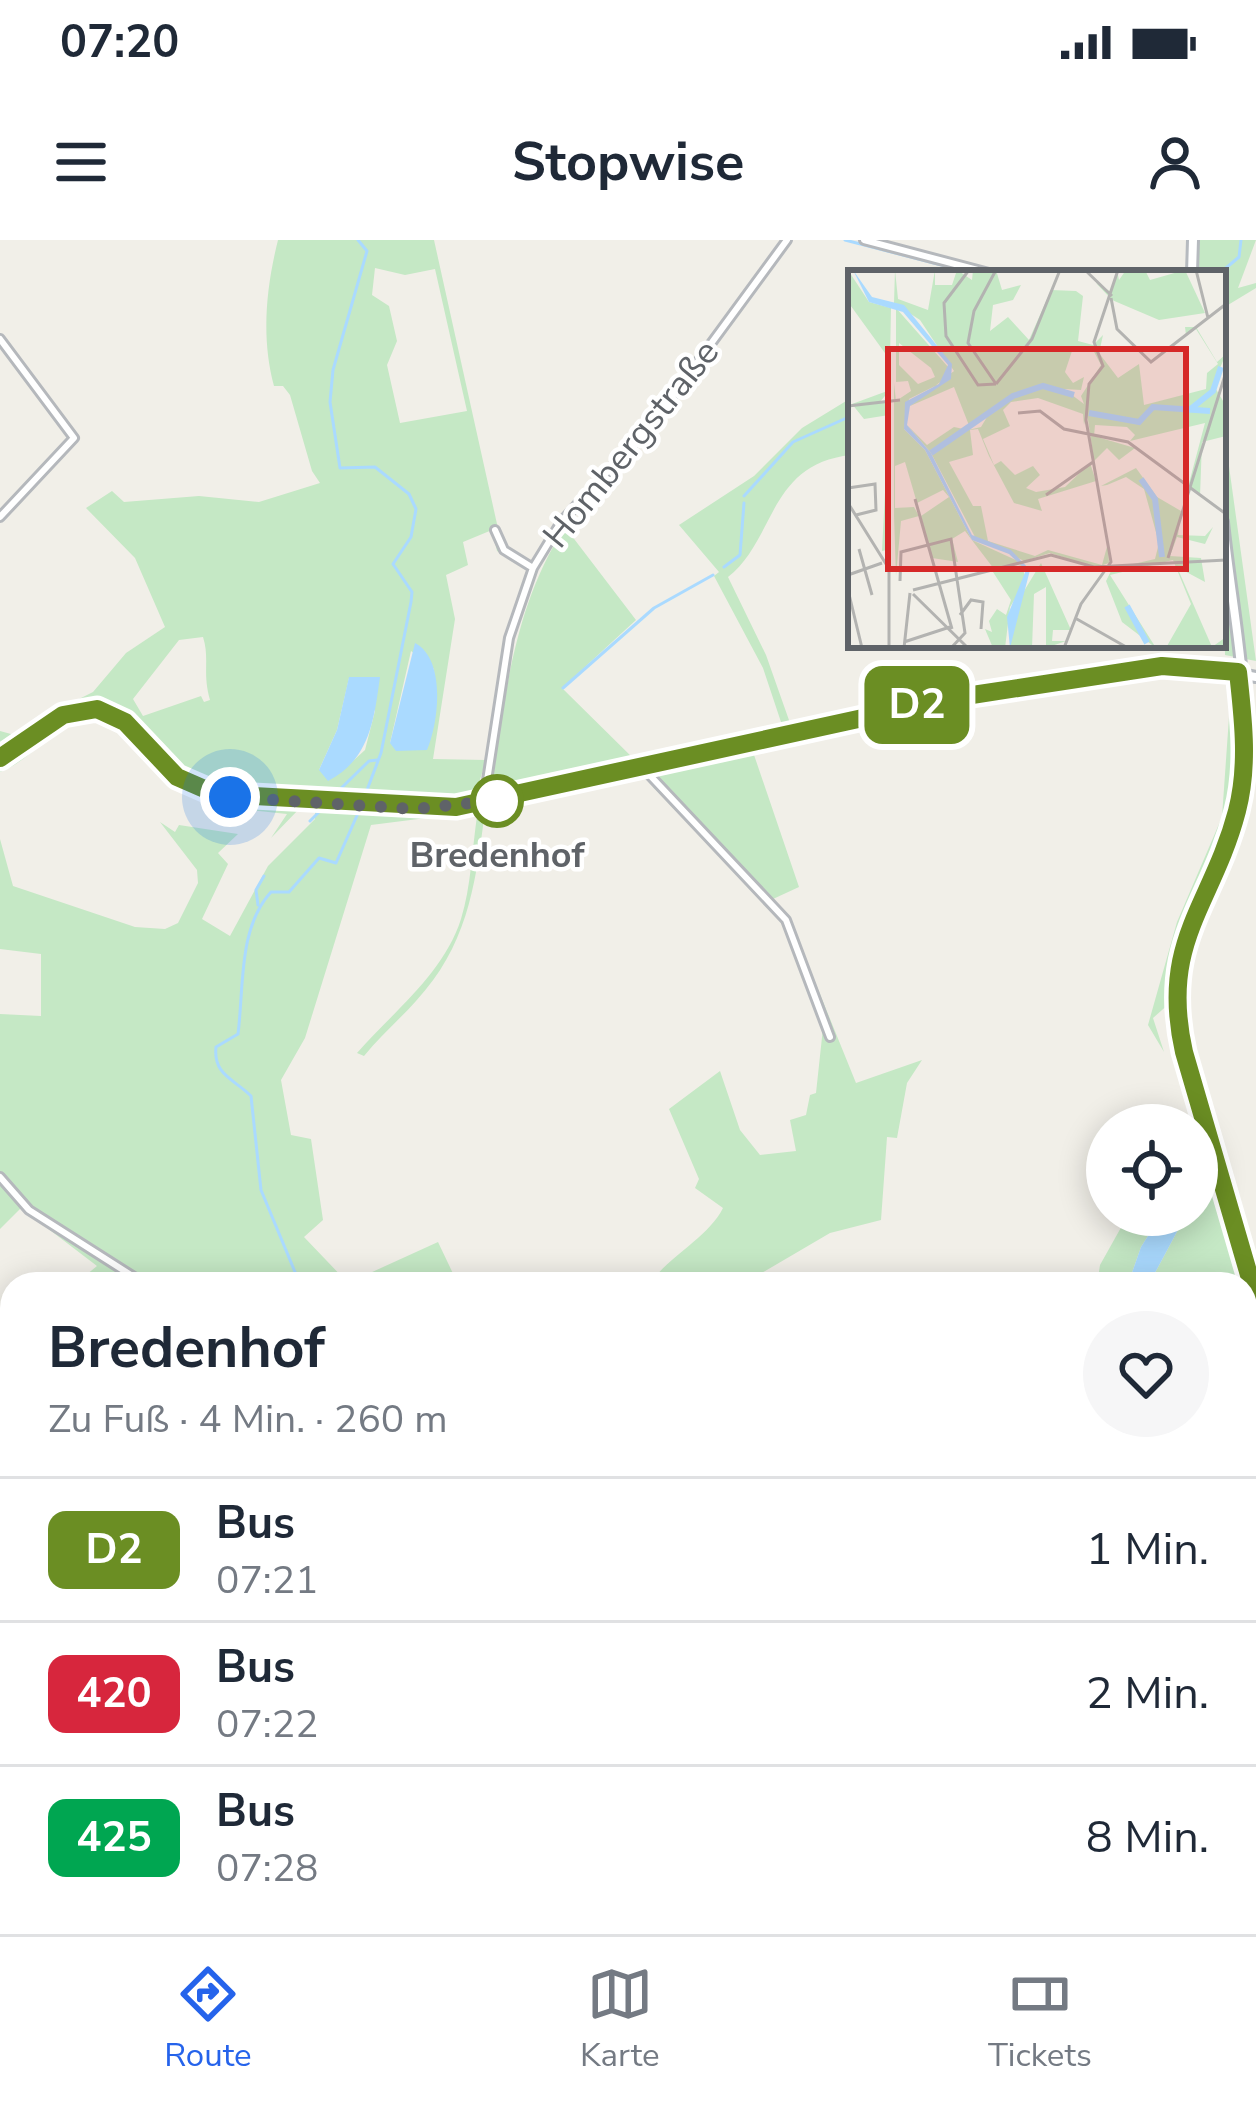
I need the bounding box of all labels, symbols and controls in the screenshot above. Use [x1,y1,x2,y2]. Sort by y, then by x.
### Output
text: 07:20 [60,12,179,73]
text: Stopwise [512,125,744,199]
icon: menu [48,129,114,195]
icon: person [1142,129,1208,195]
inset map [848,270,1226,648]
street label: Hombergstraße [532,329,730,558]
line badge: D2 [863,666,971,744]
text: D2 [888,676,946,733]
your location [200,767,260,827]
marker: Bredenhof [472,776,522,826]
place label: Bredenhof [410,831,585,880]
map controls [1086,1104,1218,1236]
button: locate [1086,1104,1218,1236]
text: Bredenhof [48,1309,325,1387]
button: heart [1083,1311,1209,1437]
text: Zu Fuß · 4 Min. · 260 m [48,1393,448,1446]
text: Bus [216,1493,295,1554]
text: 1 Min. [1086,1519,1209,1580]
text: D2 [85,1521,143,1578]
text: 07:21 [216,1554,319,1607]
text: Bus [216,1637,295,1698]
text: 2 Min. [1086,1663,1209,1724]
text: 420 [76,1665,152,1722]
text: 07:22 [216,1698,319,1751]
text: Bus [216,1781,295,1842]
text: 8 Min. [1086,1807,1209,1868]
text: 425 [76,1809,152,1866]
text: 07:28 [216,1842,319,1895]
tab: Route [164,1961,252,2078]
tab: Karte [580,1961,660,2078]
tab: Tickets [988,1961,1092,2078]

